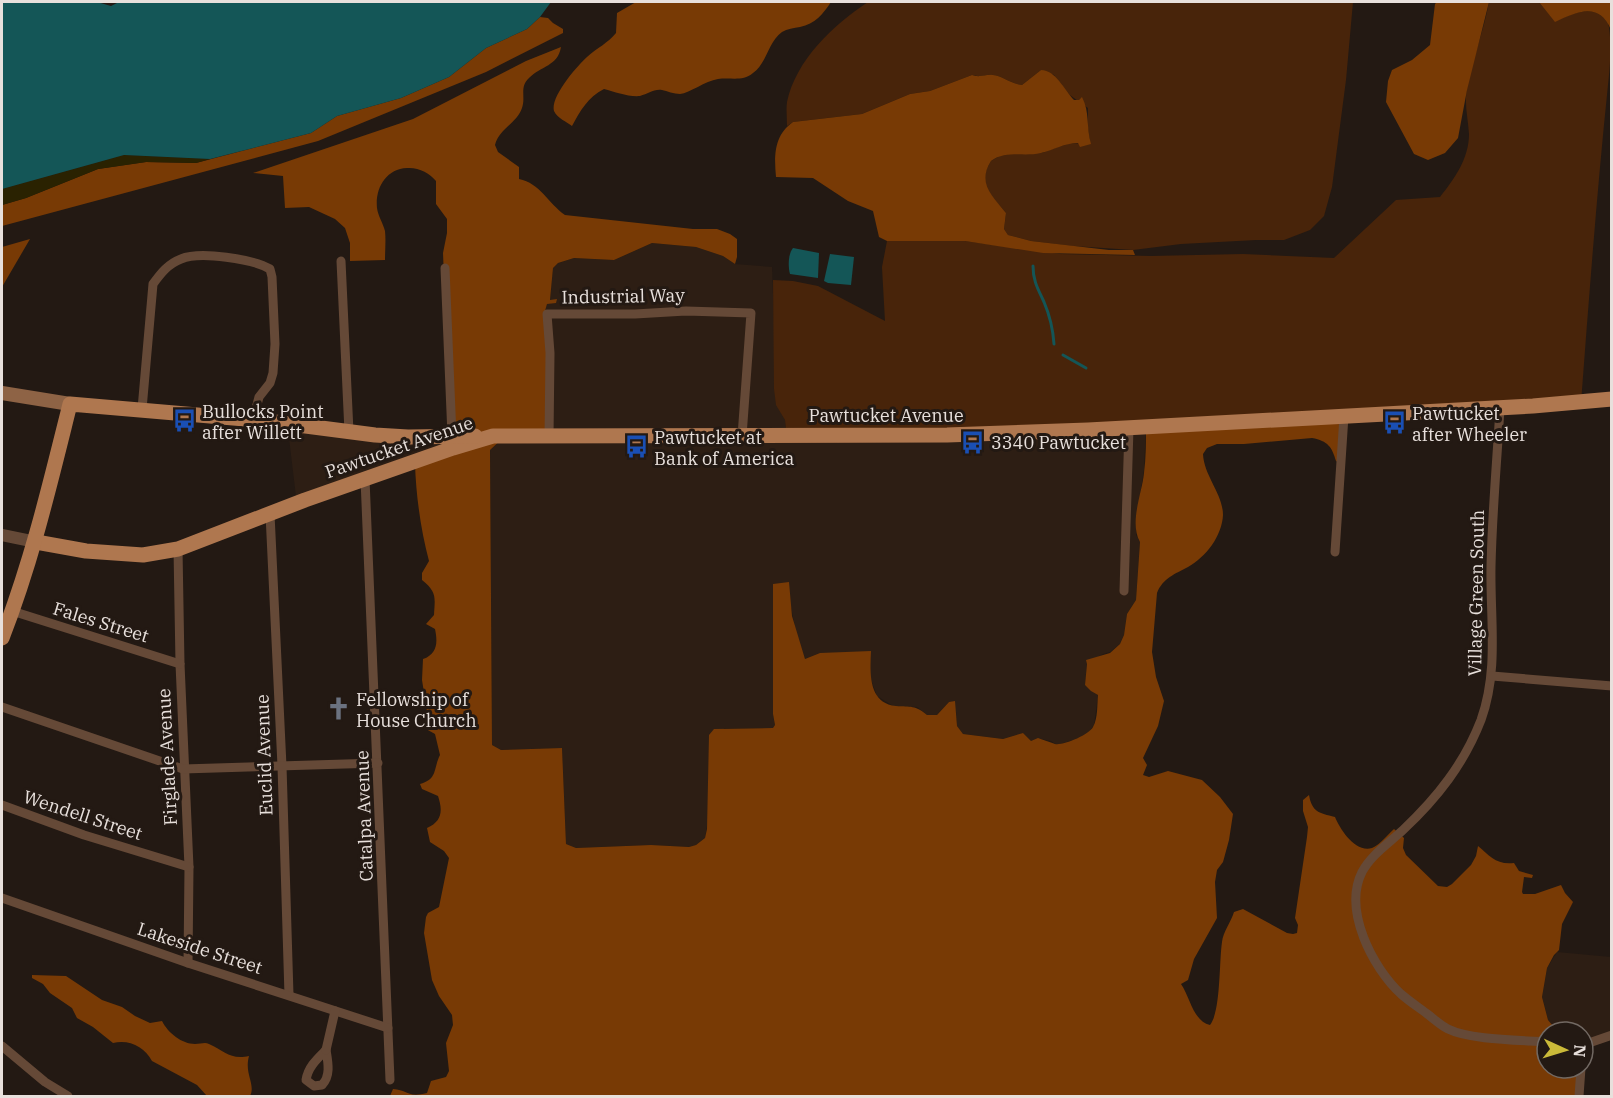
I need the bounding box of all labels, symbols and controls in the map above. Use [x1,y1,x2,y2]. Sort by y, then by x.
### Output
street label: Industrial Way [561,283,685,309]
place label: Bullocks Point after Willett [202,400,323,444]
place label: Pawtucket after Wheeler [1412,402,1527,446]
street label: Pawtucket Avenue [808,404,964,427]
bus stop icon: Bullocks Point after Willett [171,408,197,434]
bus stop icon: Pawtucket after Wheeler [1381,410,1407,436]
street label: Pawtucket Avenue [322,411,476,483]
place label: Pawtucket at Bank of America [654,426,794,470]
bus stop icon: 3340 Pawtucket [960,429,986,455]
place label: 3340 Pawtucket [991,431,1126,454]
bus stop icon: Pawtucket at Bank of America [623,434,649,460]
street label: Village Green South [1463,509,1489,677]
street label: Fales Street [50,597,152,647]
street label: Firglade Avenue [152,688,182,826]
place label: Fellowship of House Church [356,688,477,732]
street label: Euclid Avenue [250,694,278,816]
church icon: Fellowship of House Church [325,696,351,722]
street label: Catalpa Avenue [350,750,378,882]
street label: Wendell Street [21,785,145,845]
street label: Lakeside Street [135,917,265,979]
north arrow [1535,1020,1595,1080]
text: N [1570,1044,1590,1058]

